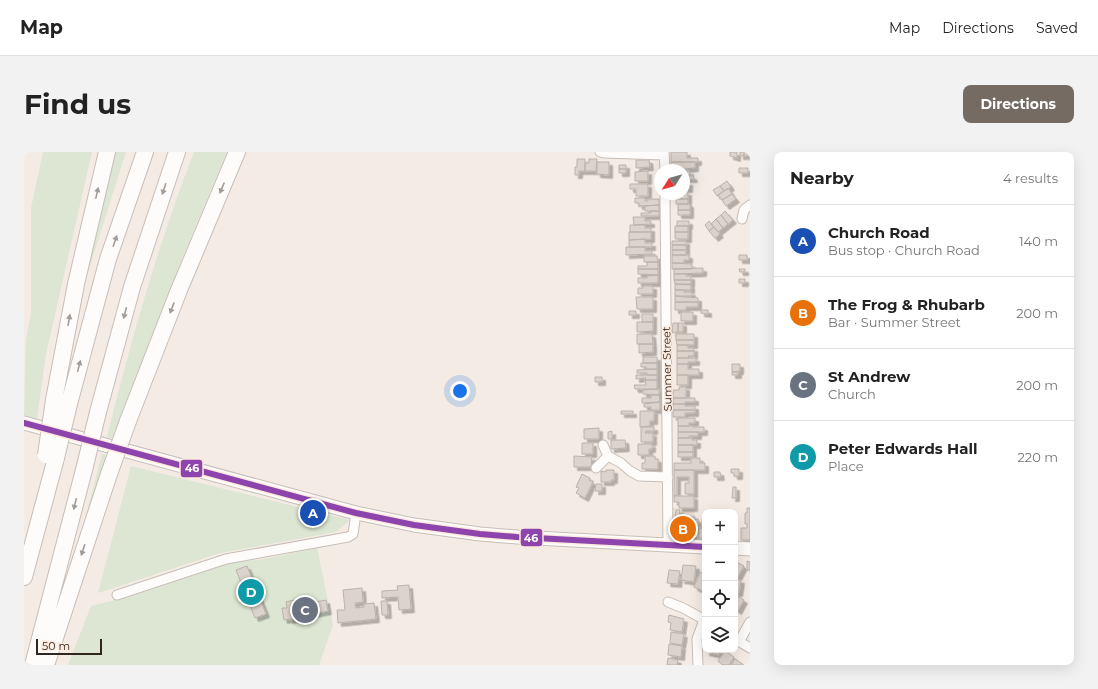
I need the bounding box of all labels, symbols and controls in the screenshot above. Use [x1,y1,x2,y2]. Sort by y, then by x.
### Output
text: Map [20,16,63,39]
text: Map [889,19,920,37]
text: Directions [942,19,1014,37]
text: Saved [1036,19,1078,37]
button: Directions [963,85,1074,123]
text: Find us [24,87,131,121]
north arrow [654,164,690,200]
text: Nearby [790,168,854,188]
text: 4 results [1003,170,1058,186]
one-way arrow [219,182,225,194]
one-way arrow [161,183,167,195]
one-way arrow [94,187,100,199]
text: Church Road [828,223,930,242]
text: A [798,233,808,249]
text: 140 m [1019,233,1058,249]
one-way arrow [112,234,118,246]
text: Bus stop · Church Road [828,242,980,258]
text: The Frog & Rhubarb [828,295,985,314]
one-way arrow [169,303,175,315]
text: B [798,305,808,321]
text: 200 m [1016,305,1058,321]
one-way arrow [122,307,128,319]
one-way arrow [66,314,72,326]
text: Bar · Summer Street [828,314,961,330]
street label: Summer Street [659,326,675,411]
one-way arrow [76,360,82,372]
text: St Andrew [828,367,910,386]
text: C [798,377,808,393]
text: 200 m [1016,377,1058,393]
your location [450,381,470,401]
text: Church [828,386,876,402]
text: Peter Edwards Hall [828,439,977,458]
text: D [798,449,808,465]
text: 220 m [1017,449,1058,465]
text: Place [828,458,864,474]
line badge: 46 [180,459,203,478]
text: 46 [185,461,199,475]
one-way arrow [72,498,78,510]
pin: A [300,498,326,528]
map controls [702,509,738,653]
button: + [702,509,738,545]
pin: B [670,514,696,544]
line badge: 46 [520,528,543,547]
text: 46 [524,531,538,545]
one-way arrow [80,545,86,557]
button: − [702,545,738,581]
pin: D [238,577,264,607]
button: locate [702,581,738,617]
pin: C [292,595,318,625]
button: layers [702,617,738,653]
scale bar [36,637,102,656]
text: 50 m [42,639,70,653]

